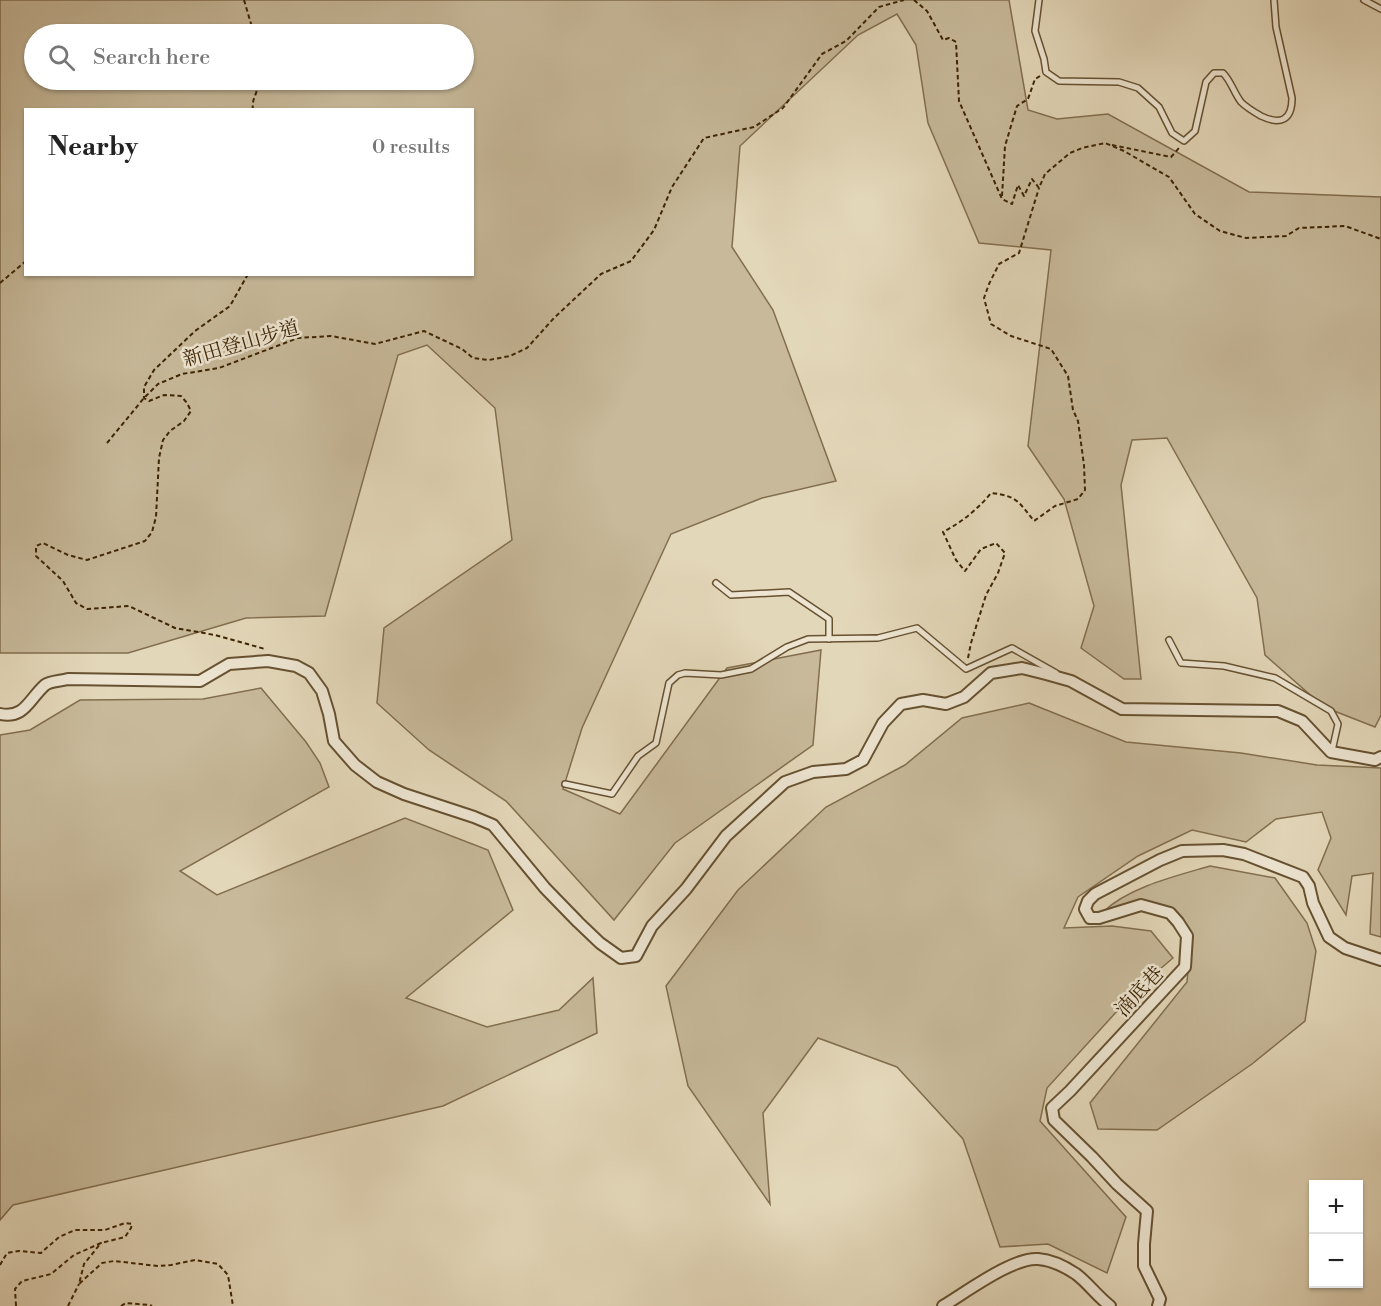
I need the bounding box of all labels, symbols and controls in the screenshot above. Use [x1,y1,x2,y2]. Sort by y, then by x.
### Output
search box [24,24,474,90]
icon: search [45,41,78,74]
text: Search here [93,44,210,71]
text: Nearby [48,131,138,163]
text: 0 results [372,135,450,160]
street label: 新田登山步道 [180,316,303,373]
street label: 湳底巷 [1110,962,1170,1022]
map controls [1309,1180,1363,1288]
button: + [1309,1180,1363,1234]
button: − [1309,1234,1363,1288]

